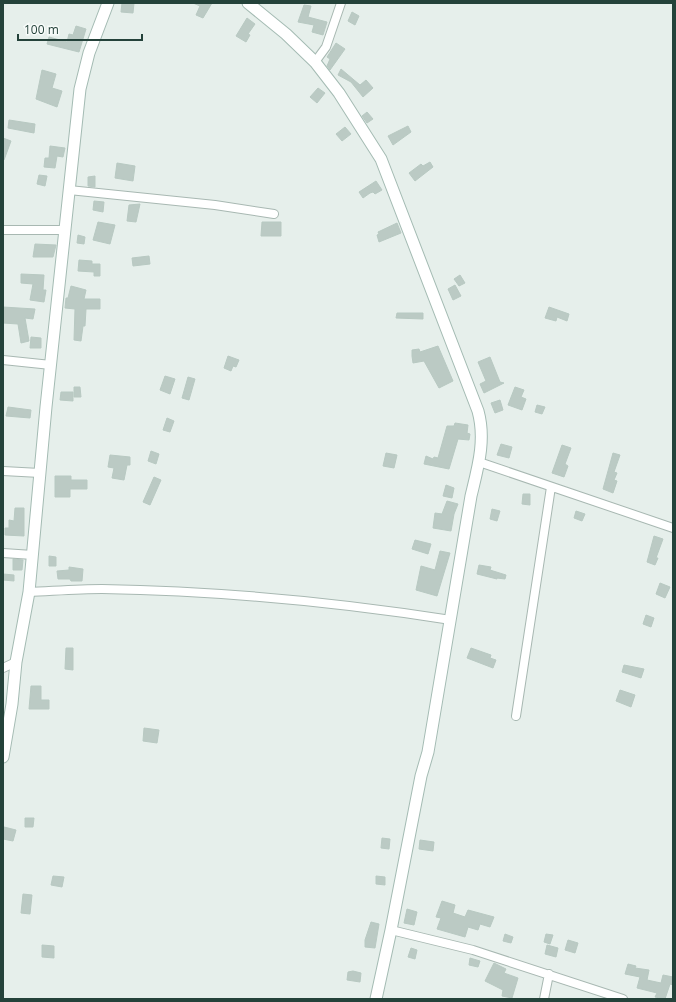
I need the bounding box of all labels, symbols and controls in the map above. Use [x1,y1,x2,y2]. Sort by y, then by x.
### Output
scale bar [18,16,142,42]
text: 100 m [24,21,59,38]

